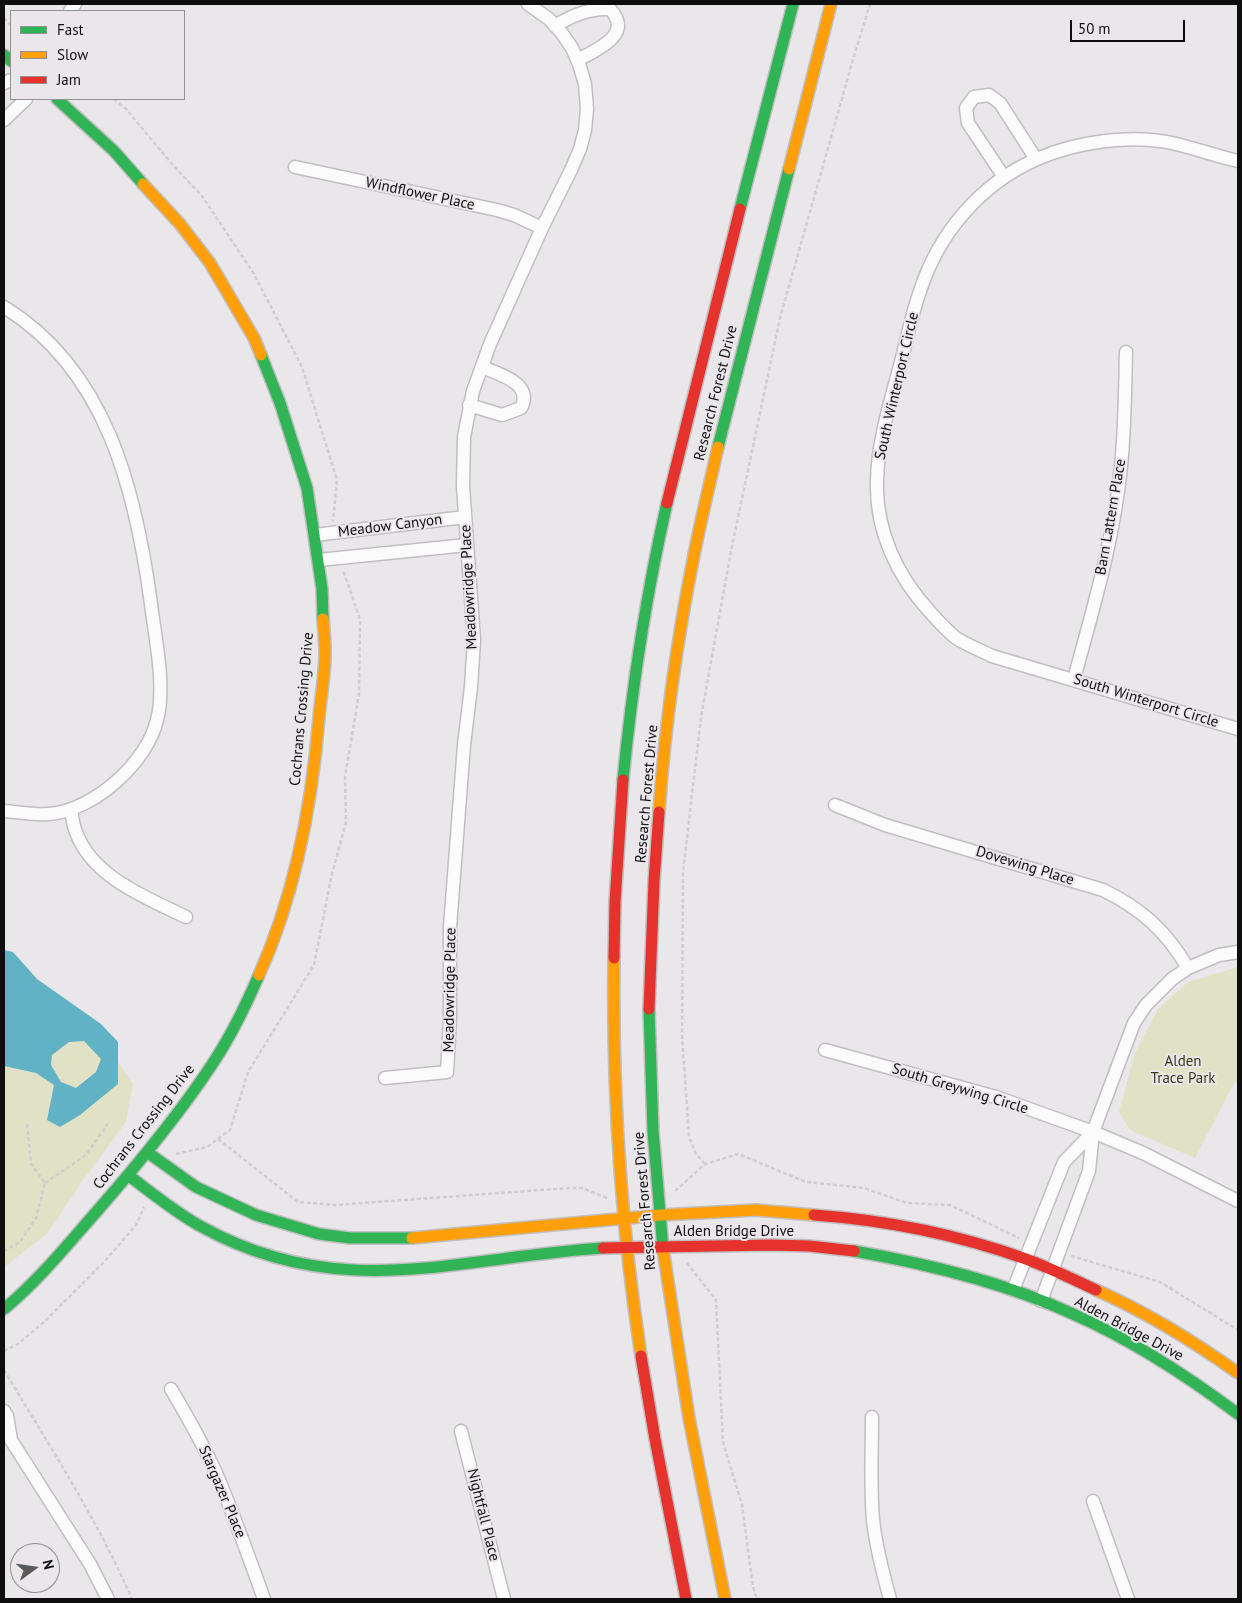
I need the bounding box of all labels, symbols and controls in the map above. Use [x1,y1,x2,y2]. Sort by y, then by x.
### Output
legend [10,10,185,100]
scale bar [1072,10,1187,42]
text: 50 m [1078,19,1111,38]
text: Fast [57,20,84,39]
text: Slow [57,45,88,64]
text: Jam [57,70,81,89]
street label: Windflower Place [364,174,476,214]
street label: South Winterport Circle [871,310,923,462]
street label: Research Forest Drive [690,323,742,463]
street label: Barn Lattern Place [1092,458,1130,576]
street label: Meadow Canyon [337,511,443,541]
street label: Meadowridge Place [457,524,481,650]
street label: Cochrans Crossing Drive [286,631,318,787]
street label: South Winterport Circle [1071,670,1221,732]
street label: Research Forest Drive [632,724,662,864]
street label: Dovewing Place [974,843,1076,889]
street label: Meadowridge Place [440,927,460,1053]
park label: Alden Trace Park [1151,1053,1215,1088]
street label: South Greywing Circle [890,1060,1030,1118]
street label: Cochrans Crossing Drive [89,1061,199,1193]
street label: Research Forest Drive [630,1131,660,1271]
street label: Alden Bridge Drive [674,1223,794,1241]
street label: Alden Bridge Drive [1072,1293,1186,1365]
street label: Stargazer Place [194,1443,250,1541]
street label: Nightfall Place [463,1467,503,1563]
north arrow [10,1543,60,1593]
text: N [39,1558,58,1571]

